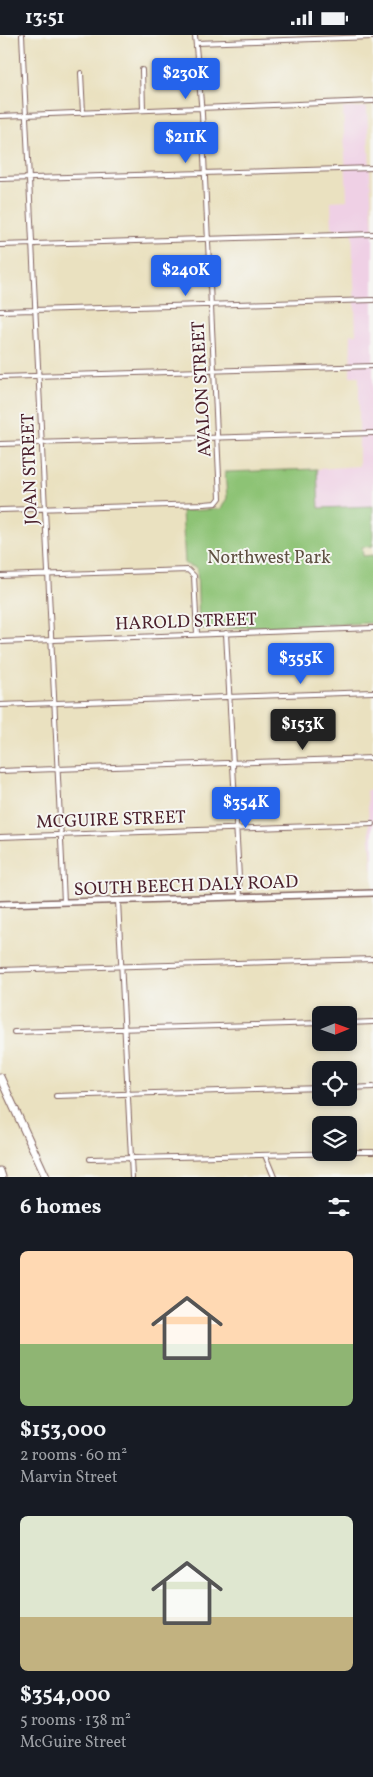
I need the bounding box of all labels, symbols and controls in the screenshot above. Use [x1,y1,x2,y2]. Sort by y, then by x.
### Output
text: 13:51 [25,5,65,31]
pin: $230K [151,57,221,100]
text: $230K [163,63,209,85]
pin: $211K [151,121,221,164]
text: $211K [165,127,207,149]
pin: $240K [151,255,221,297]
text: $240K [162,260,210,282]
street label: AVALON STREET [186,320,219,458]
street label: JOAN STREET [16,412,45,525]
park label: Northwest Park [207,546,331,571]
street label: HAROLD STREET [115,608,258,637]
pin: $355K [266,643,336,685]
text: $355K [279,648,323,670]
pin: $153K [268,709,338,751]
text: $153K [282,714,324,736]
pin: $354K [211,787,281,829]
text: $354K [223,792,269,814]
street label: MCGUIRE STREET [36,805,187,836]
street label: SOUTH BEECH DALY ROAD [74,870,299,903]
north arrow [312,1006,358,1051]
map controls [312,1006,357,1161]
button: locate [312,1061,357,1106]
button: layers [312,1116,357,1161]
text: 6 homes [20,1193,101,1222]
icon: filters [325,1193,353,1221]
icon: home [142,1283,232,1373]
text: $153,000 [20,1416,106,1445]
text: 2 rooms · 60 m² [20,1445,127,1467]
text: Marvin Street [20,1467,118,1489]
icon: home [142,1548,232,1638]
text: $354,000 [20,1681,111,1710]
text: 5 rooms · 138 m² [20,1710,131,1732]
text: McGuire Street [20,1732,127,1754]

